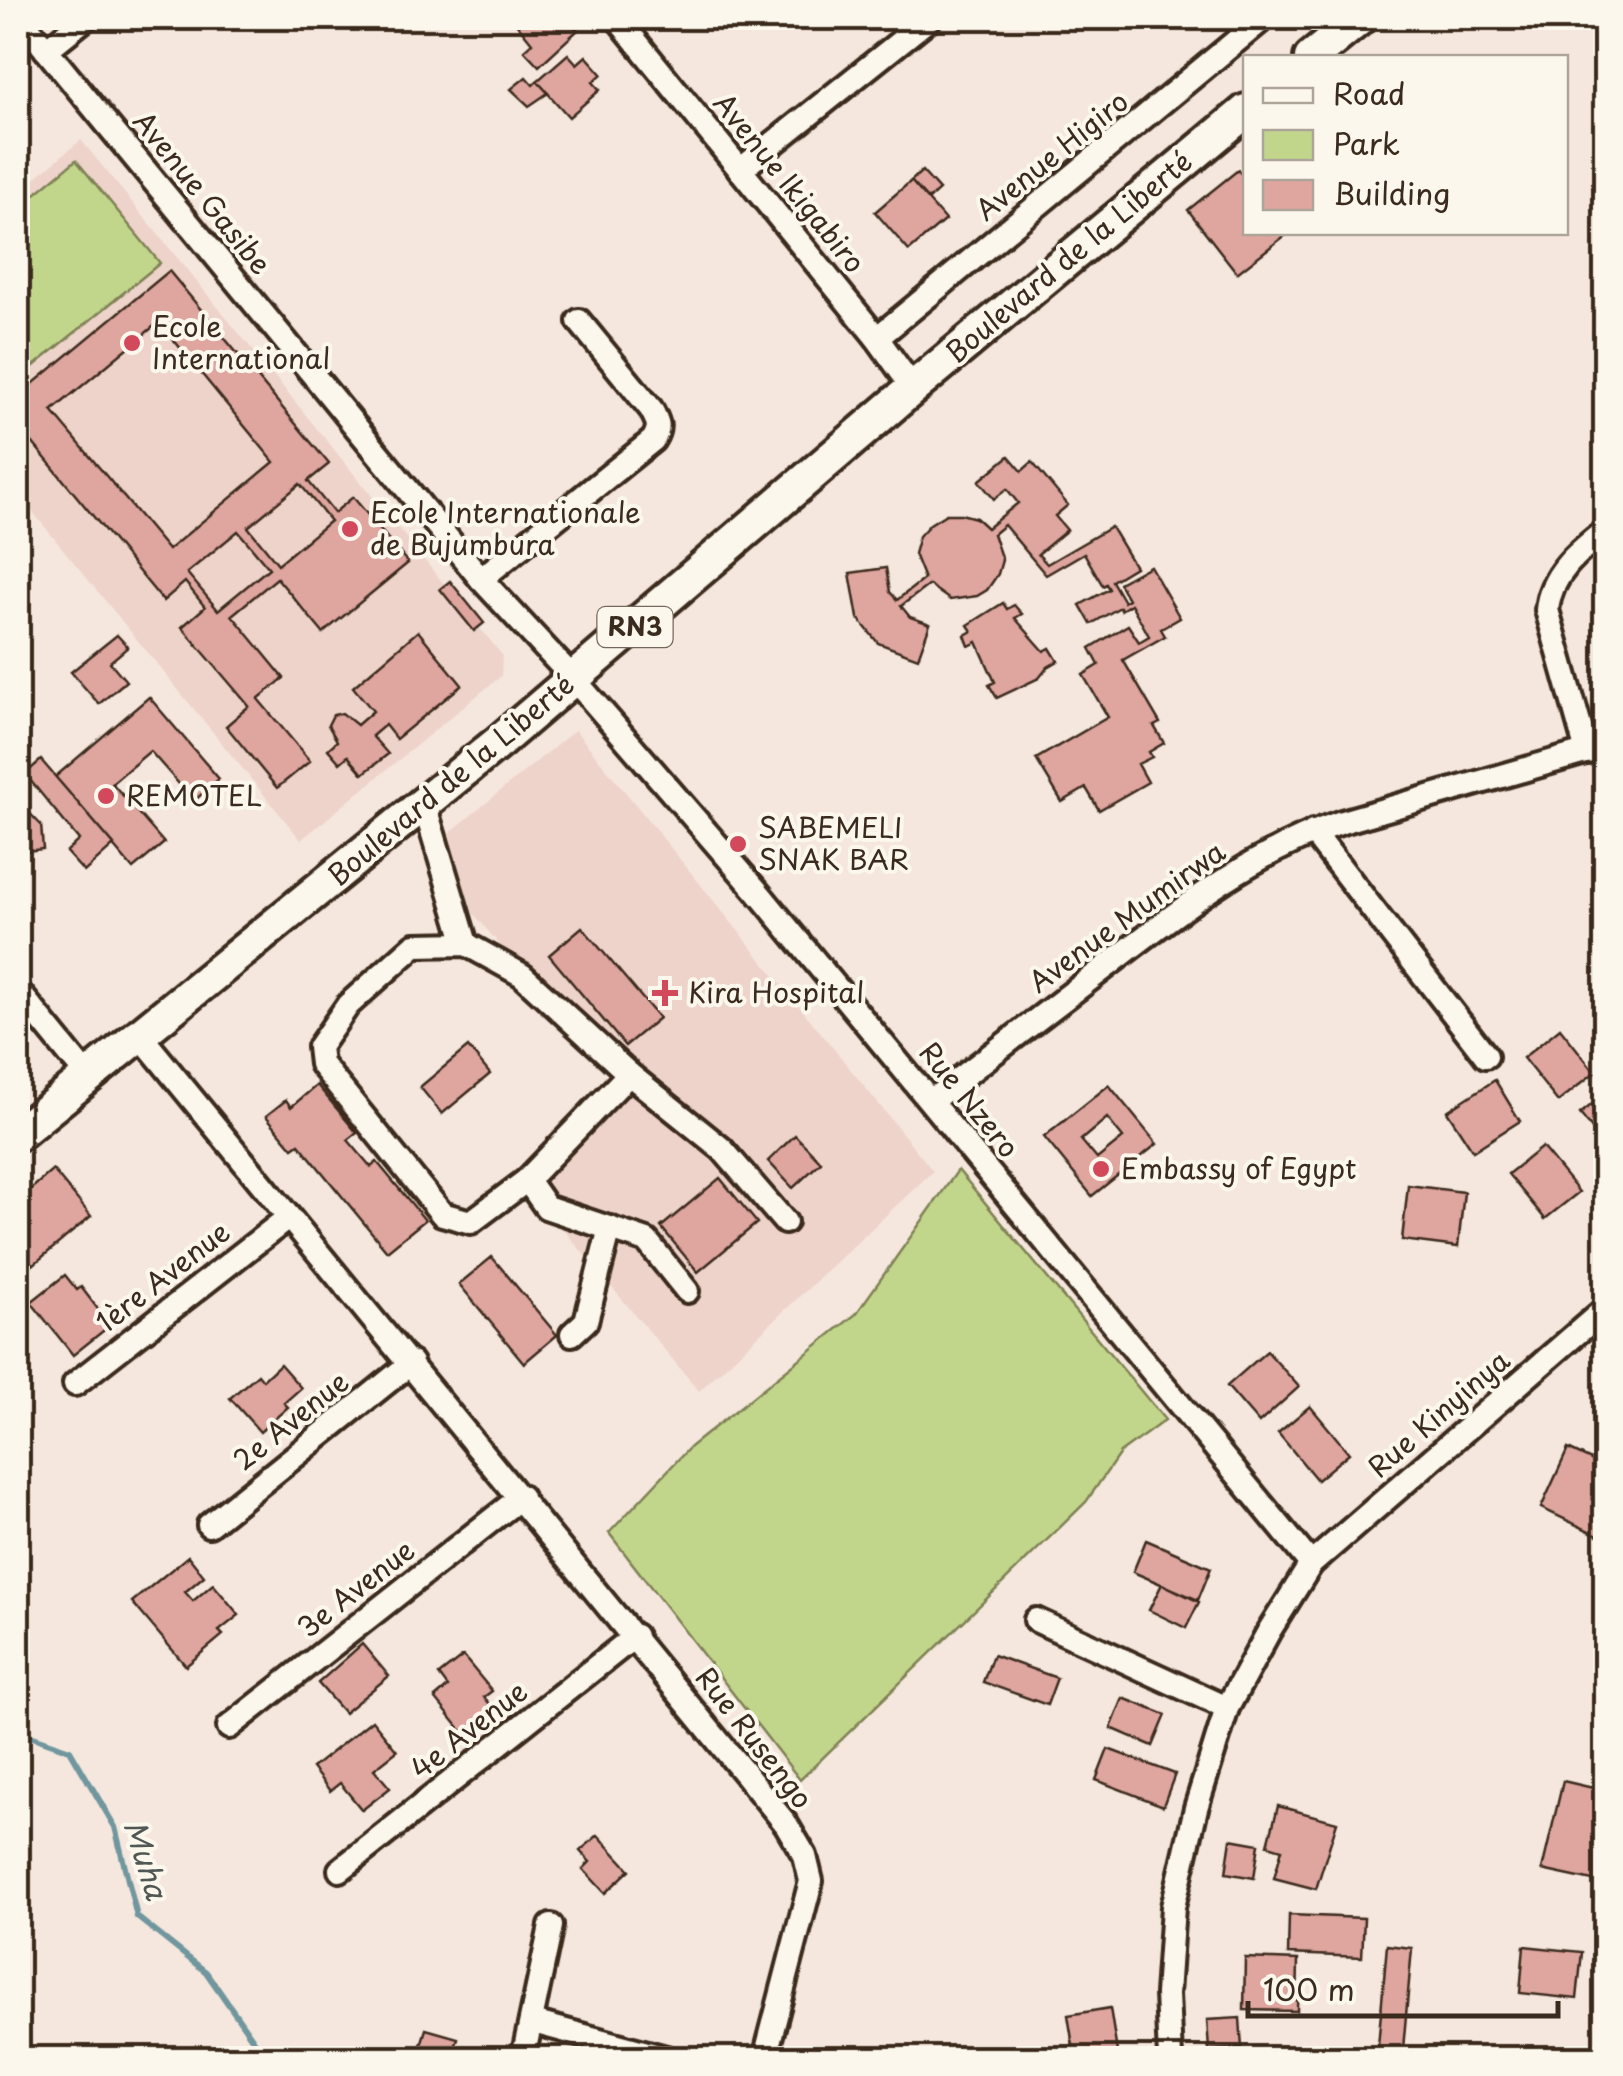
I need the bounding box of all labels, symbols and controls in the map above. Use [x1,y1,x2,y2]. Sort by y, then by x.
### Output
legend [1243,55,1568,235]
text: Road [1333,70,1406,115]
street label: Avenue Higiro [965,80,1137,230]
street label: Avenue Ikigabiro [704,83,876,281]
street label: Avenue Gasibe [124,101,283,283]
text: Park [1333,120,1400,165]
street label: Boulevard de la Liberté [935,140,1201,372]
text: Building [1333,170,1450,215]
place label: Ecole International [152,304,330,379]
marker: Ecole International [121,332,143,354]
place label: Ecole Internationale de Bujumbura [370,490,641,565]
marker: Ecole Internationale de Bujumbura [339,518,361,540]
road number: RN3 [598,607,672,647]
street label: Boulevard de la Liberté [317,663,583,895]
place label: REMOTEL [126,773,262,816]
marker: REMOTEL [95,785,117,807]
place label: SABEMELI SNAK BAR [758,805,909,880]
street label: Avenue Mumirwa [1019,829,1234,1002]
marker: SABEMELI SNAK BAR [727,833,749,855]
place label: Kira Hospital [688,970,864,1013]
marker: Kira Hospital [652,980,678,1006]
street label: Rue Nzero [910,1032,1030,1166]
place label: Embassy of Egypt [1121,1146,1357,1189]
marker: Embassy of Egypt [1090,1158,1112,1180]
street label: 1ère Avenue [86,1210,238,1342]
street label: Rue Kinyinya [1357,1339,1519,1487]
street label: 2e Avenue [223,1360,357,1480]
street label: 3e Avenue [287,1528,423,1648]
street label: Rue Rusengo [686,1657,824,1817]
street label: 4e Avenue [400,1669,536,1788]
water label: Muha [114,1814,181,1906]
scale bar [1248,1956,1558,2018]
text: 100 m [1263,1966,1355,2011]

